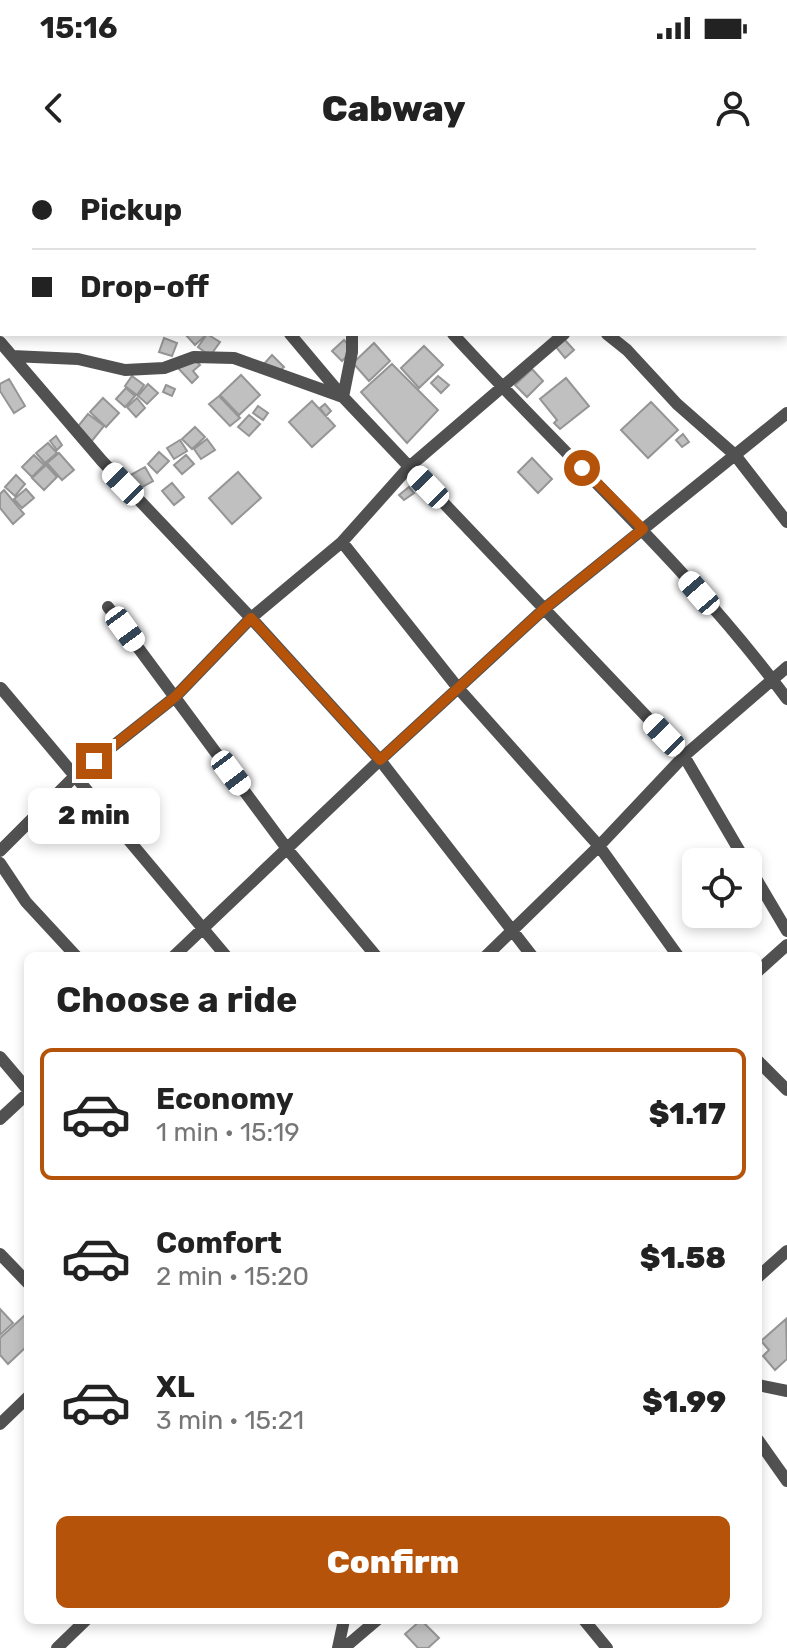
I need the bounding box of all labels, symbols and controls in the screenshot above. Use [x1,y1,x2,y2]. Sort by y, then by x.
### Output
text: 15:16 [40,10,118,46]
icon: back [32,86,76,130]
icon: person [711,86,755,130]
text: Cabway [322,87,465,130]
text: Pickup [80,192,182,228]
text: Drop-off [80,269,209,305]
route start [564,450,600,486]
car [98,458,148,510]
car [403,461,453,513]
car [674,567,724,619]
car [101,603,149,655]
car [639,709,689,761]
route end [76,743,112,779]
car [207,747,255,799]
callout: 2 min [28,789,160,845]
text: 2 min [58,800,130,831]
map controls [682,848,762,928]
button: locate [682,848,762,928]
text: Choose a ride [56,978,297,1021]
icon: car [60,1078,132,1150]
text: Economy [156,1081,294,1117]
text: $1.17 [649,1096,726,1132]
text: 1 min · 15:19 [156,1117,300,1148]
icon: car [60,1222,132,1294]
text: Comfort [156,1225,282,1261]
text: $1.58 [640,1240,726,1276]
text: 2 min · 15:20 [156,1261,309,1292]
icon: car [60,1366,132,1438]
text: XL [156,1369,195,1405]
text: $1.99 [642,1384,726,1420]
text: 3 min · 15:21 [156,1405,304,1436]
button: Confirm [56,1516,730,1608]

